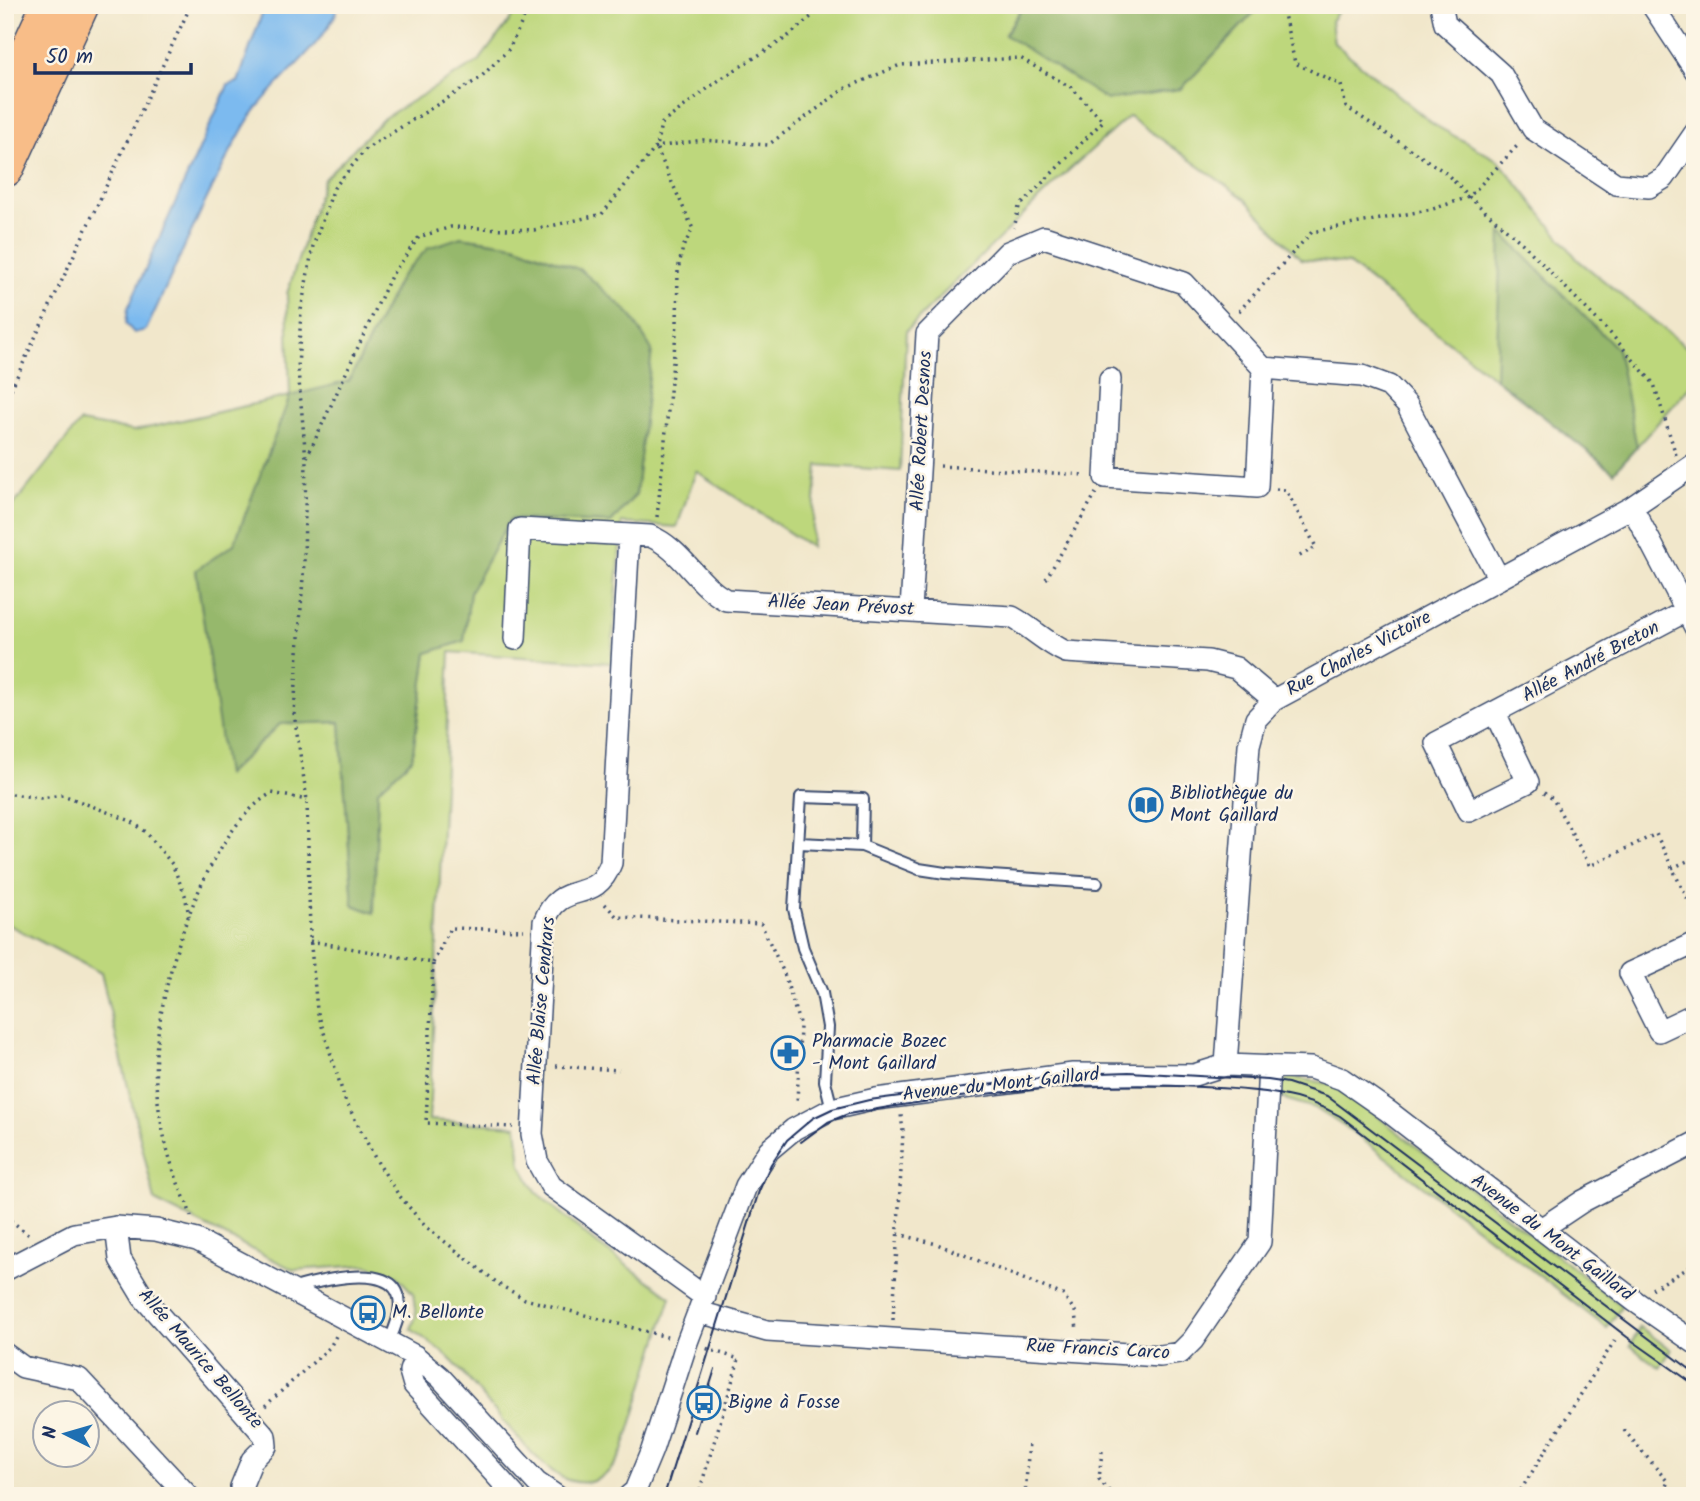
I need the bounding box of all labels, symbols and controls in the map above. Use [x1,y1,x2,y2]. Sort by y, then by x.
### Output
scale bar [35,32,191,76]
text: 50 m [46,41,93,74]
street label: Allée Robert Desnos [903,350,941,512]
street label: Allée Jean Prévost [767,587,916,625]
street label: Rue Charles Victoire [1281,603,1437,705]
street label: Allée André Breton [1517,613,1665,711]
place label: Bibliothèque du Mont Gaillard [1170,779,1293,831]
library icon: Bibliothèque du Mont Gaillard [1127,786,1165,824]
street label: Allée Blaise Cendrars [520,916,564,1086]
place label: Pharmacie Bozec - Mont Gaillard [812,1027,947,1079]
pharmacy icon: Pharmacie Bozec - Mont Gaillard [769,1034,807,1072]
street label: Avenue du Mont Gaillard [901,1060,1101,1110]
street label: Avenue du Mont Gaillard [1464,1167,1640,1310]
street label: Allée Maurice Bellonte [130,1282,270,1437]
bus stop icon: M. Bellonte [349,1294,387,1332]
place label: M. Bellonte [392,1298,484,1328]
street label: Rue Francis Carco [1025,1331,1171,1369]
bus stop icon: Bigne à Fosse [685,1384,723,1422]
place label: Bigne à Fosse [728,1388,840,1418]
north arrow [32,1400,102,1470]
text: N [36,1425,67,1440]

